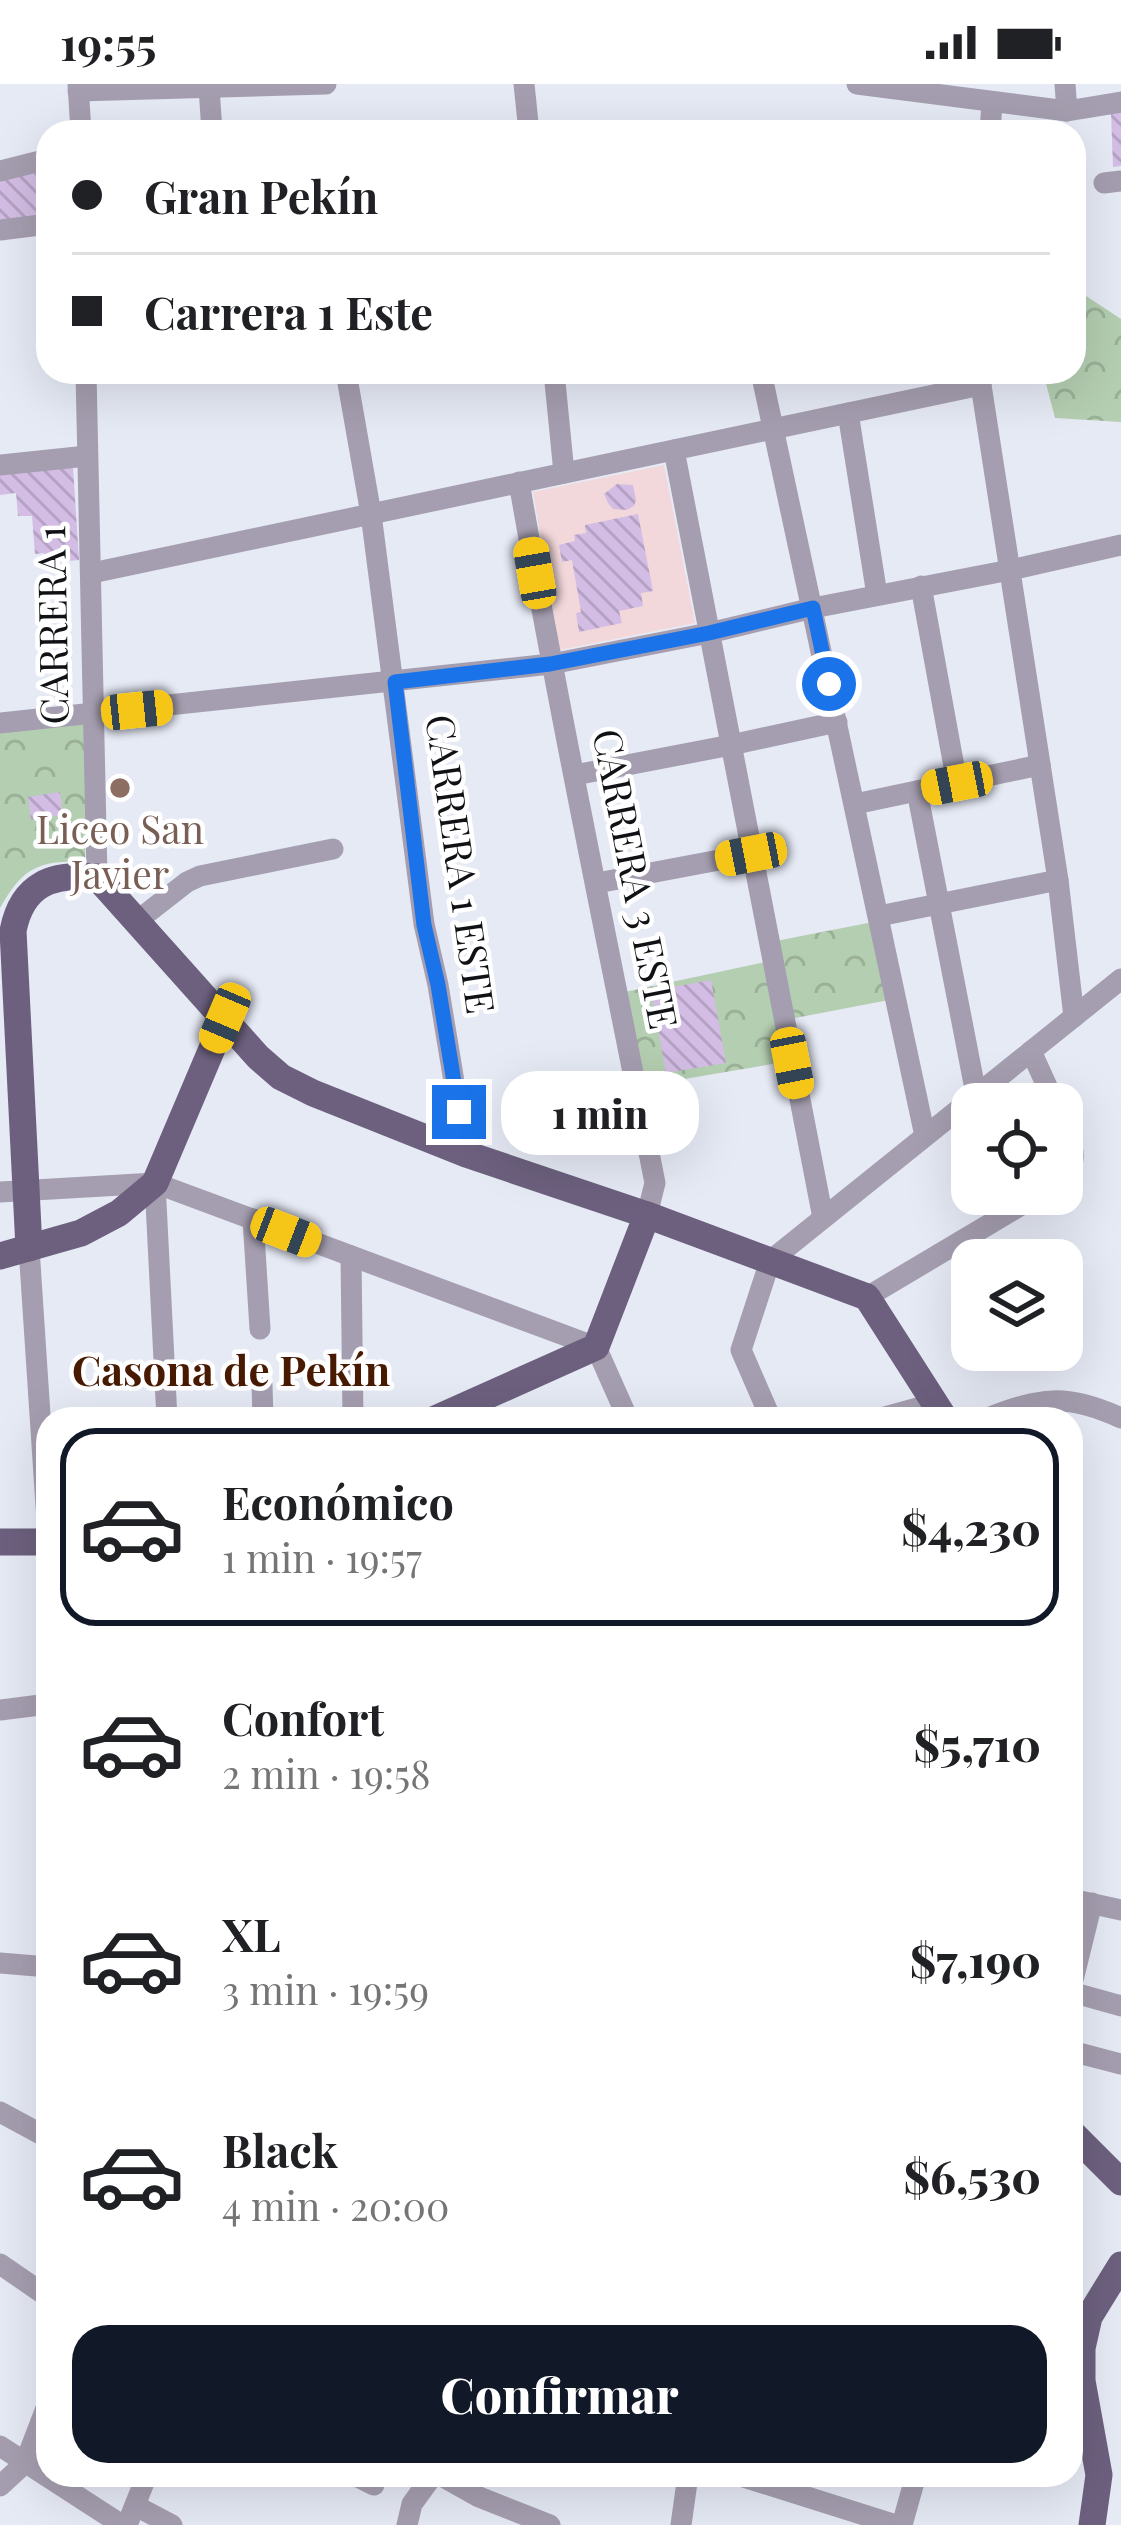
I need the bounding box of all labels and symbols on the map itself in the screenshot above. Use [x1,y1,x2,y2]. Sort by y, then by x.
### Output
street label: CARRERA 1 [23,525,79,725]
car [511,534,559,612]
route start [802,657,856,711]
car [99,688,175,732]
street label: CARRERA 1 ESTE [415,711,509,1017]
street label: CARRERA 3 ESTE [582,724,692,1033]
car [918,758,996,808]
marker: Liceo San Javier [107,775,133,801]
place label: Liceo San Javier [36,802,204,899]
car [712,829,790,879]
car [194,978,256,1058]
car [767,1024,817,1102]
callout: 1 min [501,1070,699,1154]
route end [432,1085,486,1139]
car [246,1202,326,1262]
district label: Casona de Pekín [72,1341,391,1397]

